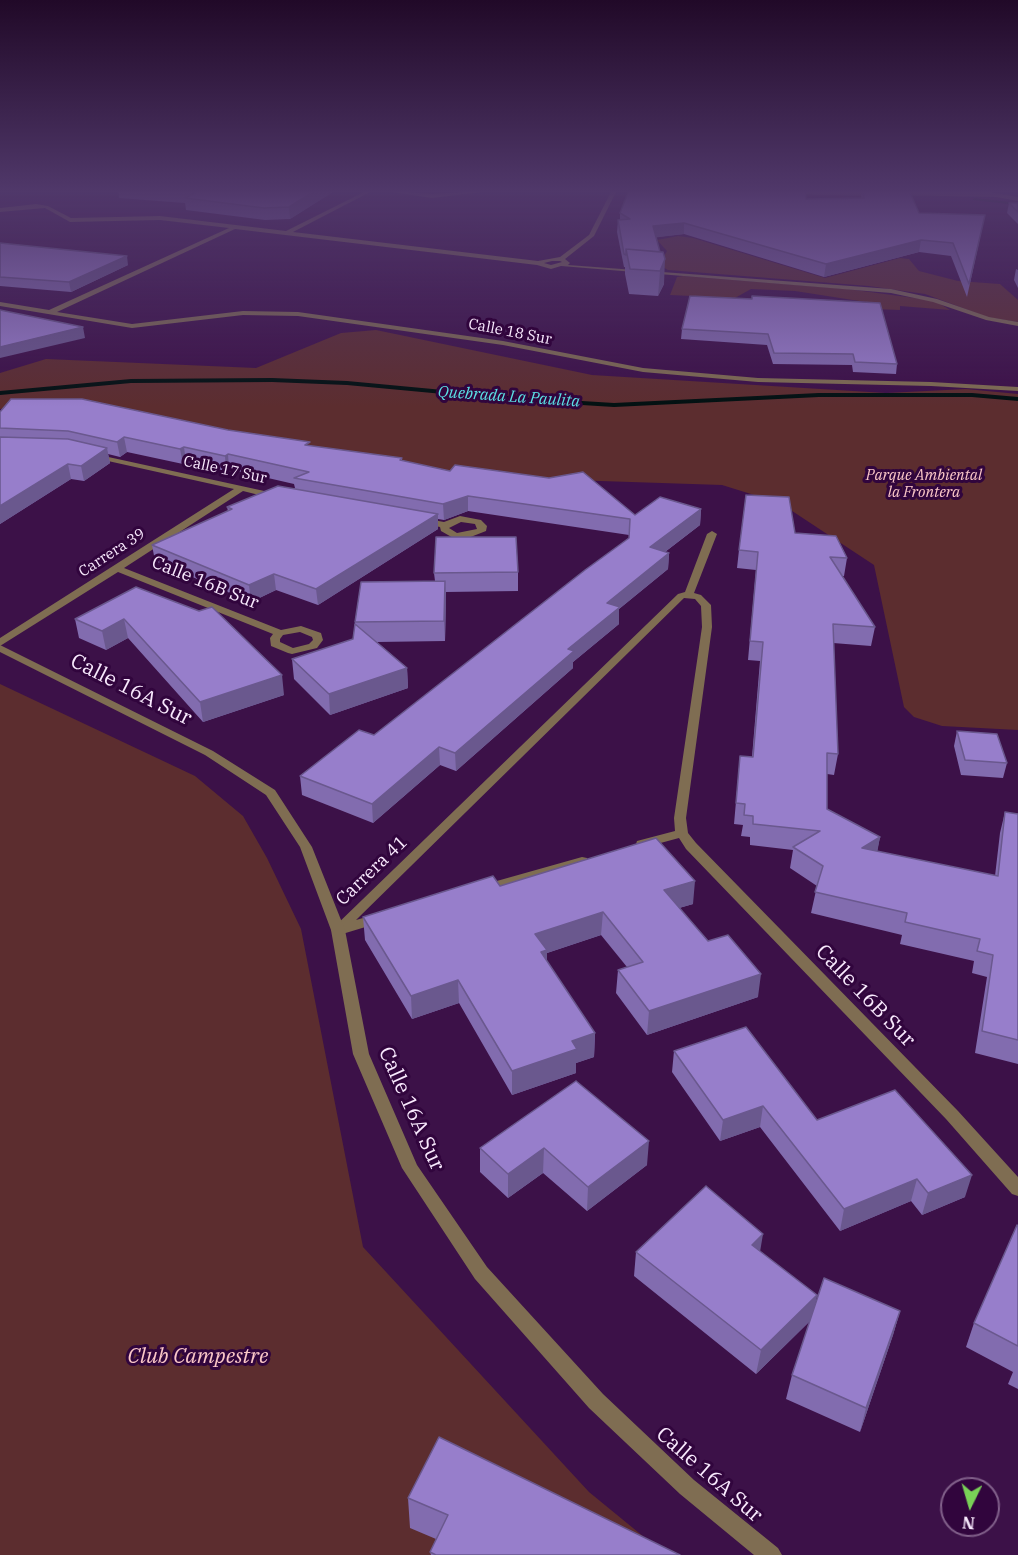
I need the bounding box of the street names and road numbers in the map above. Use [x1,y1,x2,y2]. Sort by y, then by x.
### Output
street label: Calle 18 Sur [467,315,553,349]
street label: Calle 17 Sur [182,452,268,488]
street label: Carrera 39 [75,525,149,581]
street label: Calle 16B Sur [148,552,262,614]
street label: Calle 16A Sur [66,649,196,731]
street label: Carrera 41 [332,832,412,910]
street label: Calle 16B Sur [810,940,920,1052]
street label: Calle 16A Sur [372,1043,450,1175]
street label: Calle 16A Sur [651,1422,767,1528]

